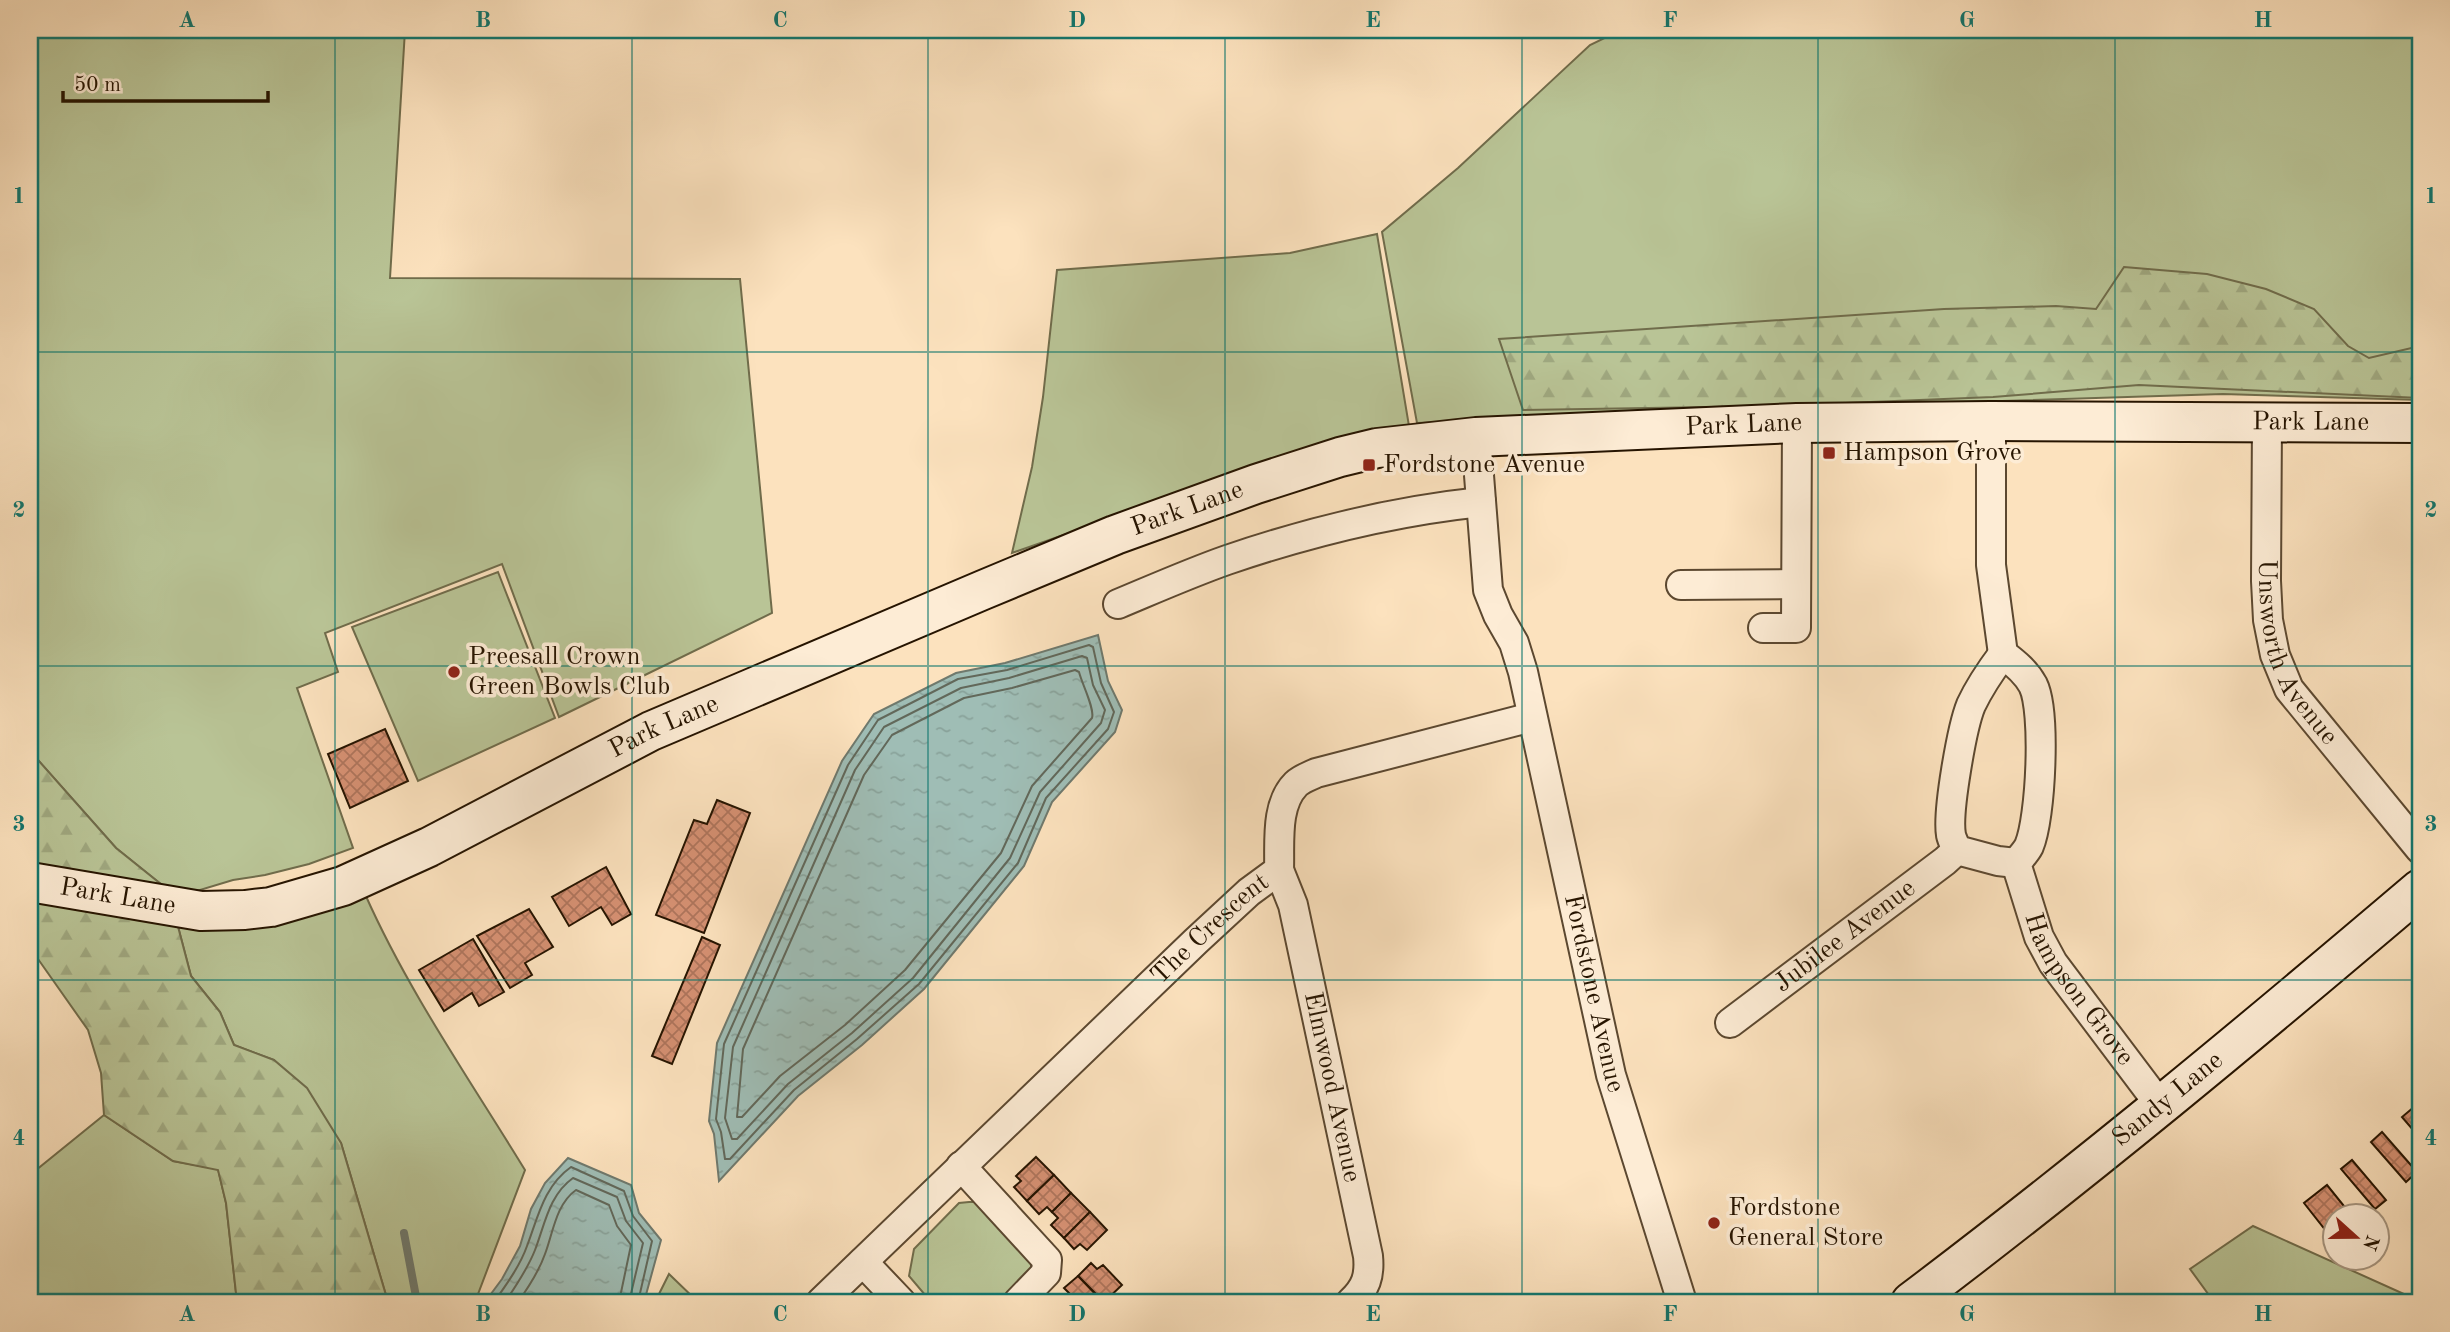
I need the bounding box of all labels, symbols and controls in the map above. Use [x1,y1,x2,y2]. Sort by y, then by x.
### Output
text: A [178,9,196,32]
text: B [475,9,491,32]
text: C [772,9,788,32]
text: D [1068,9,1086,32]
text: E [1365,9,1381,32]
text: F [1662,9,1678,32]
text: G [1959,9,1975,32]
text: H [2254,9,2272,32]
scale bar [63,60,268,104]
text: 50 m [74,75,121,96]
text: 1 [12,185,26,208]
text: 1 [2424,185,2438,208]
street label: Park Lane [2252,409,2369,436]
street label: Park Lane [1685,410,1803,441]
place label: Hampson Grove [1843,440,2022,466]
marker: Hampson Grove [1821,445,1837,461]
place label: Fordstone Avenue [1383,452,1585,478]
marker: Fordstone Avenue [1361,457,1377,473]
street label: Park Lane [1128,477,1247,541]
text: 2 [12,499,26,522]
text: 2 [2424,499,2438,522]
street label: Unsworth Avenue [2253,559,2342,750]
place label: Preesall Crown Green Bowls Club [468,644,670,700]
marker: Preesall Crown Green Bowls Club [446,664,462,680]
street label: Park Lane [605,691,722,763]
text: 3 [12,813,26,836]
text: 3 [2424,813,2438,836]
street label: The Crescent [1146,869,1274,990]
street label: Park Lane [58,874,178,919]
street label: Jubilee Avenue [1770,875,1920,998]
street label: Fordstone Avenue [1559,892,1629,1096]
street label: Hampson Grove [2019,910,2138,1070]
street label: Elmwood Avenue [1299,990,1365,1185]
street label: Sandy Lane [2108,1047,2228,1152]
text: 4 [12,1127,26,1150]
text: 4 [2424,1127,2438,1150]
place label: Fordstone General Store [1728,1195,1883,1251]
north arrow [2320,1202,2390,1272]
marker: Fordstone General Store [1706,1215,1722,1231]
text: N [2358,1232,2381,1253]
text: A [178,1303,196,1326]
text: B [475,1303,491,1326]
text: C [772,1303,788,1326]
text: D [1068,1303,1086,1326]
text: E [1365,1303,1381,1326]
text: F [1662,1303,1678,1326]
text: G [1959,1303,1975,1326]
text: H [2254,1303,2272,1326]

